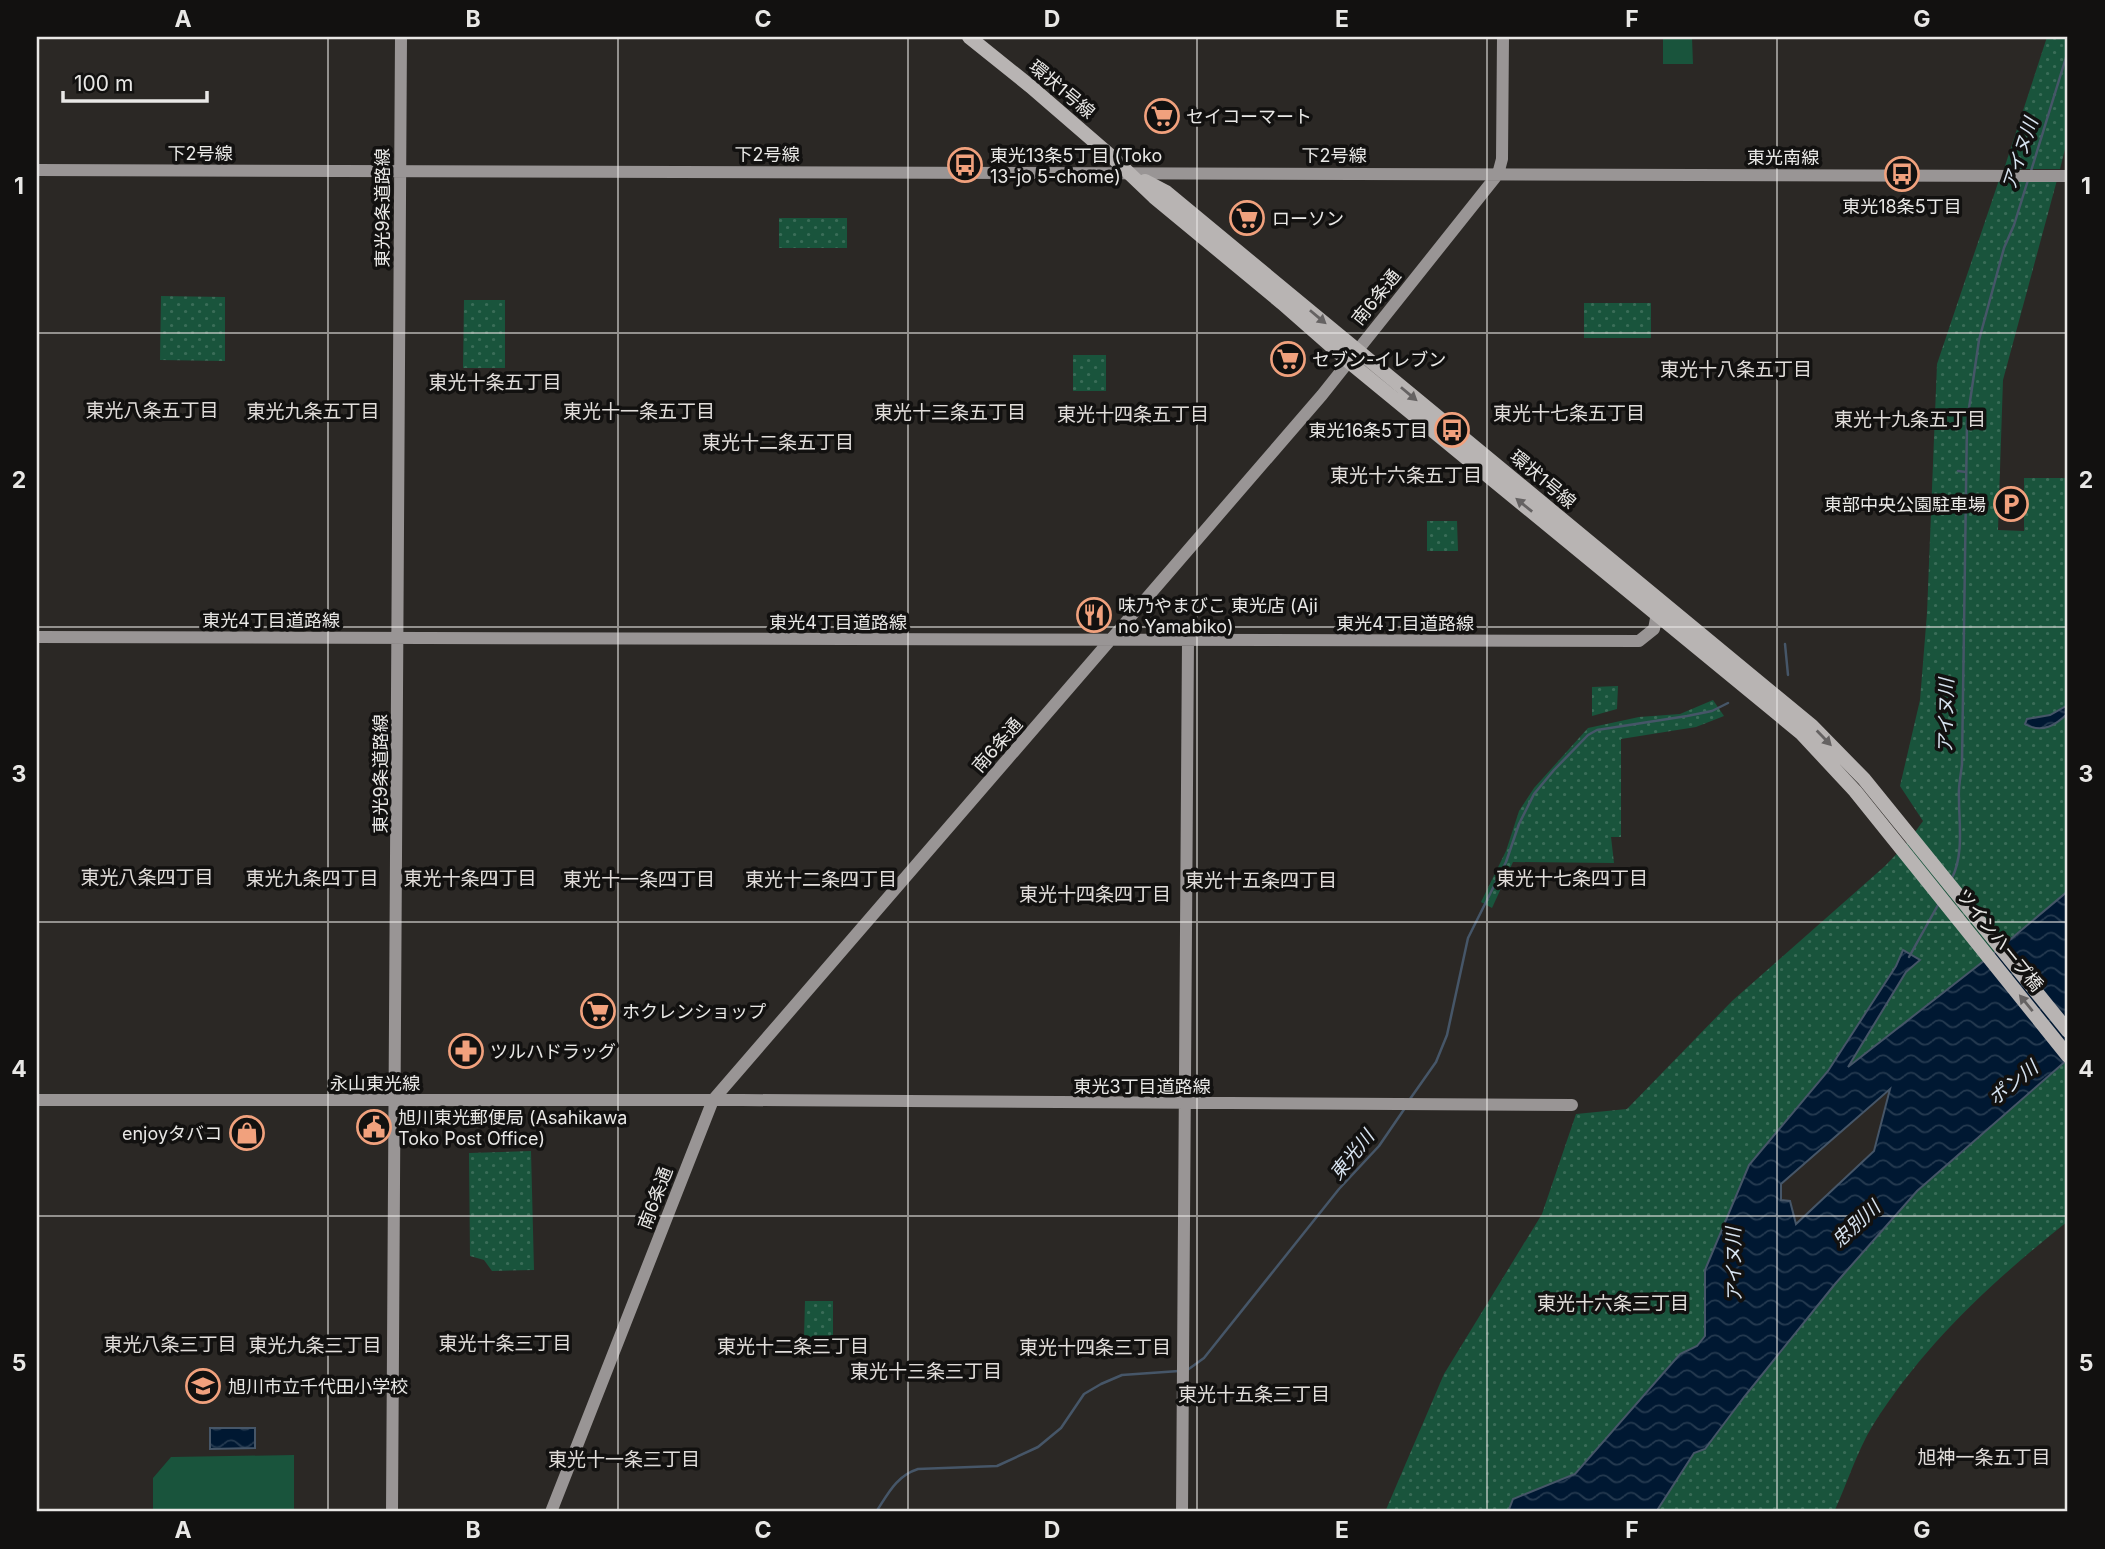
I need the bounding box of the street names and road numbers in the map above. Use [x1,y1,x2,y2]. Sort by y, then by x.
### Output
street label: 環状1号線 [1025,55,1099,123]
street label: 下2号線 [168,143,232,164]
street label: 下2号線 [735,144,799,165]
street label: 下2号線 [1302,145,1366,166]
street label: 東光南線 [1747,147,1819,168]
street label: 東光9条道路線 [372,148,393,268]
street label: 南6条通 [1347,265,1405,329]
street label: 環状1号線 [1506,445,1580,513]
street label: 東光4丁目道路線 [202,610,340,631]
street label: 東光4丁目道路線 [769,612,907,633]
street label: 東光4丁目道路線 [1336,613,1474,634]
street label: 東光9条道路線 [370,714,391,834]
street label: 南6条通 [968,714,1026,776]
street label: ツインハープ橋 [1953,885,2047,995]
street label: 永山東光線 [330,1073,420,1094]
street label: 東光3丁目道路線 [1073,1076,1211,1097]
street label: 南6条通 [634,1164,676,1232]

